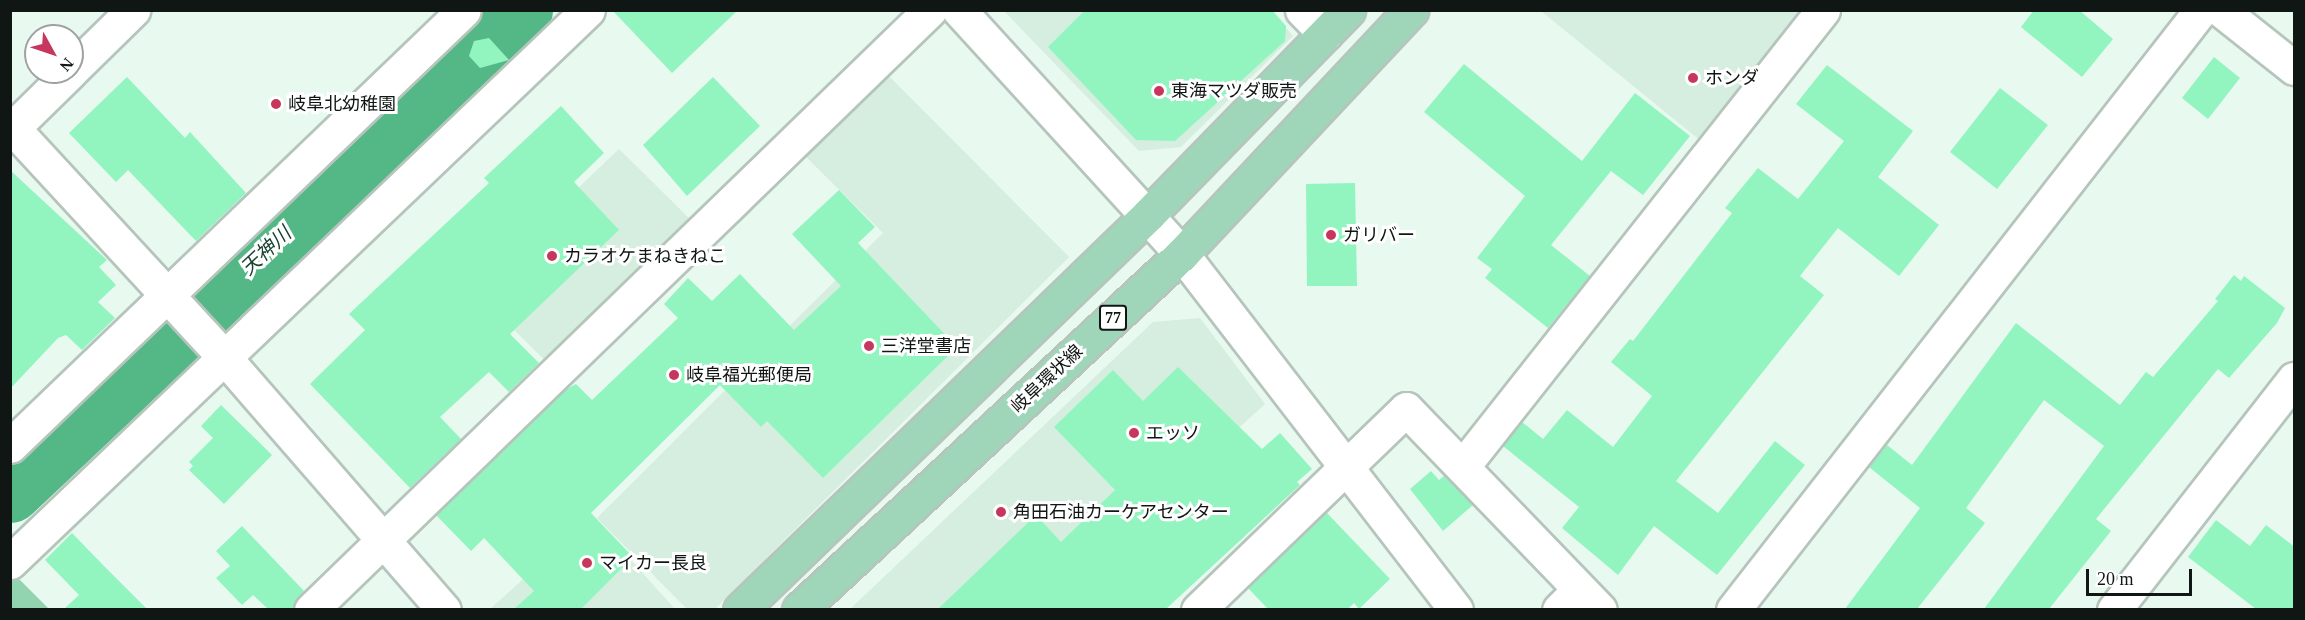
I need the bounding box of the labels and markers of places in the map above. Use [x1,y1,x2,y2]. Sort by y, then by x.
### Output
place label: ホンダ [1705,67,1759,89]
marker: ホンダ [1686,71,1700,85]
place label: 東海マツダ販売 [1171,80,1297,102]
marker: 東海マツダ販売 [1152,84,1166,98]
place label: 岐阜北幼稚園 [288,93,396,115]
marker: 岐阜北幼稚園 [269,97,283,111]
place label: ガリバー [1343,224,1415,246]
marker: ガリバー [1324,228,1338,242]
place label: カラオケまねきねこ [564,245,726,267]
marker: カラオケまねきねこ [545,249,559,263]
place label: 三洋堂書店 [881,335,971,357]
marker: 三洋堂書店 [862,339,876,353]
place label: 岐阜福光郵便局 [686,364,812,386]
marker: 岐阜福光郵便局 [667,368,681,382]
place label: エッソ [1146,422,1200,444]
marker: エッソ [1127,426,1141,440]
place label: 角田石油カーケアセンター [1013,501,1229,523]
marker: 角田石油カーケアセンター [994,505,1008,519]
place label: マイカー長良 [599,552,707,574]
marker: マイカー長良 [580,556,594,570]

